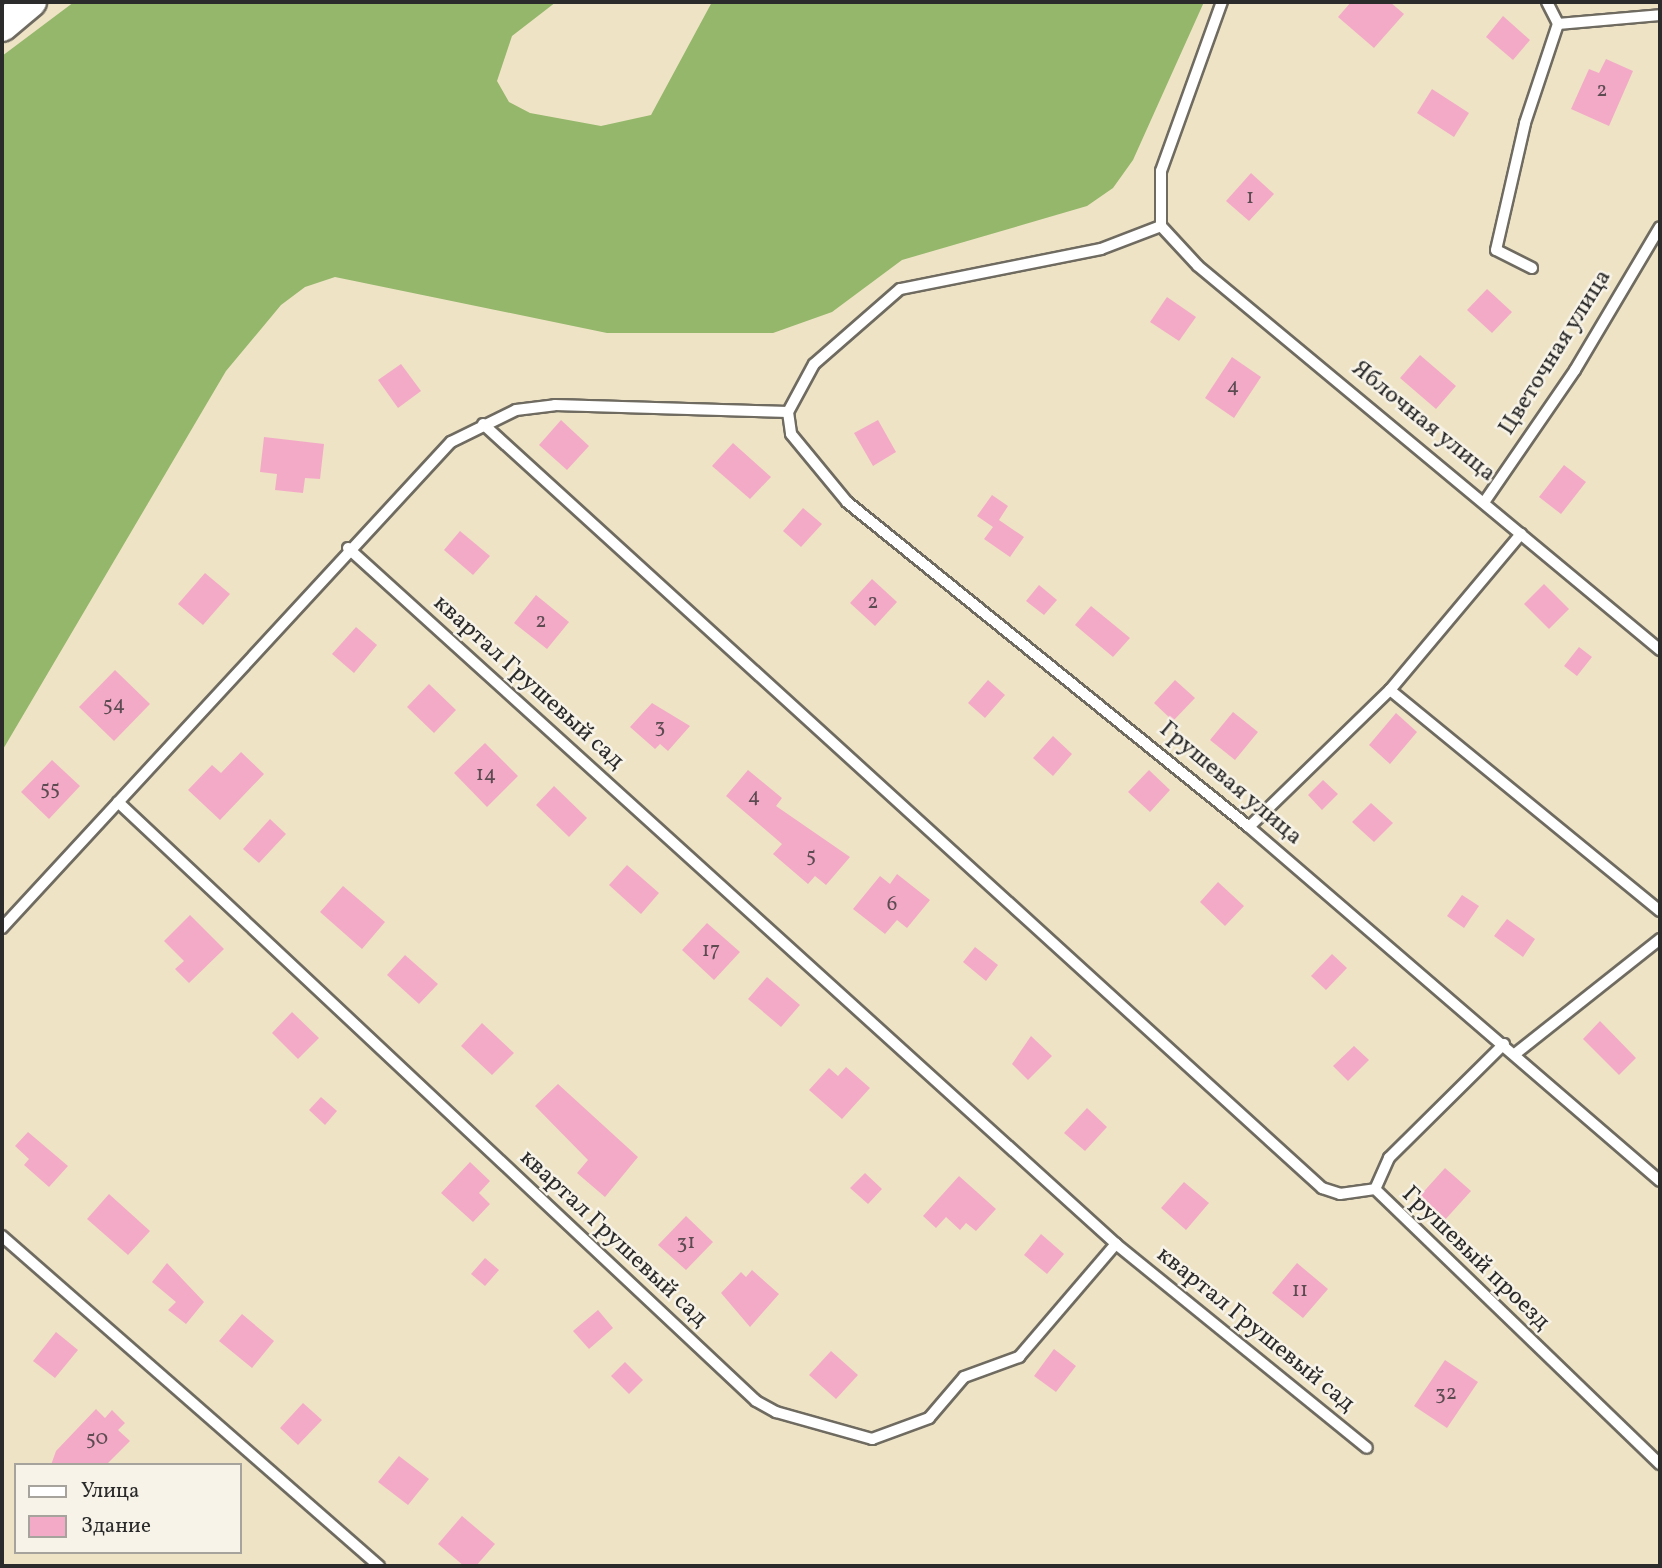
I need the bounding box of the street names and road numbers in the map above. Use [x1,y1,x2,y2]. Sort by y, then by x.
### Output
street label: Цветочная улица [1493,264,1619,442]
street label: Яблочная улица [1345,355,1501,489]
street label: квартал Грушевый сад [427,590,629,776]
street label: Грушевая улица [1152,716,1308,852]
street label: квартал Грушевый сад [513,1144,713,1334]
street label: Грушевый проезд [1395,1181,1555,1337]
street label: квартал Грушевый сад [1150,1241,1360,1419]

